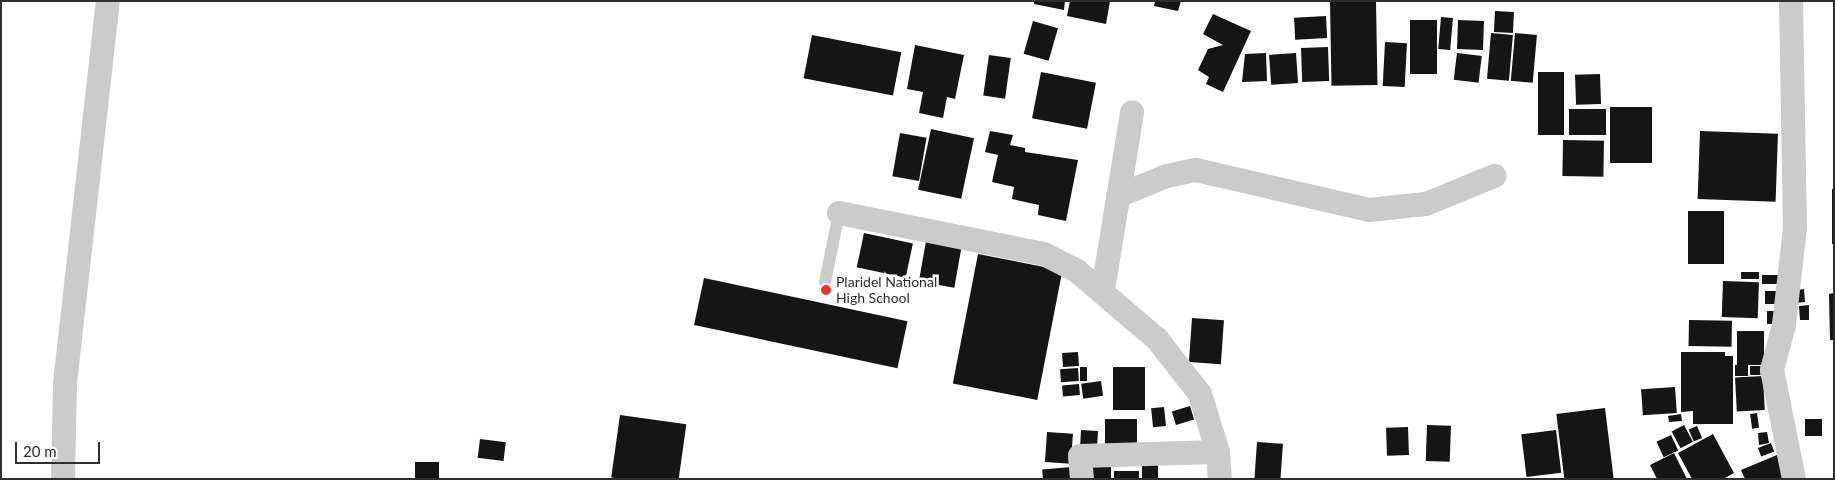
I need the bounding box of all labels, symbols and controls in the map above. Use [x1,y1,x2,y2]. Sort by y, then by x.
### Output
place label: Plaridel National High School [836,274,937,306]
marker: Plaridel National High School [820,284,832,296]
scale bar [18,432,102,464]
text: 20 m [23,442,57,460]

